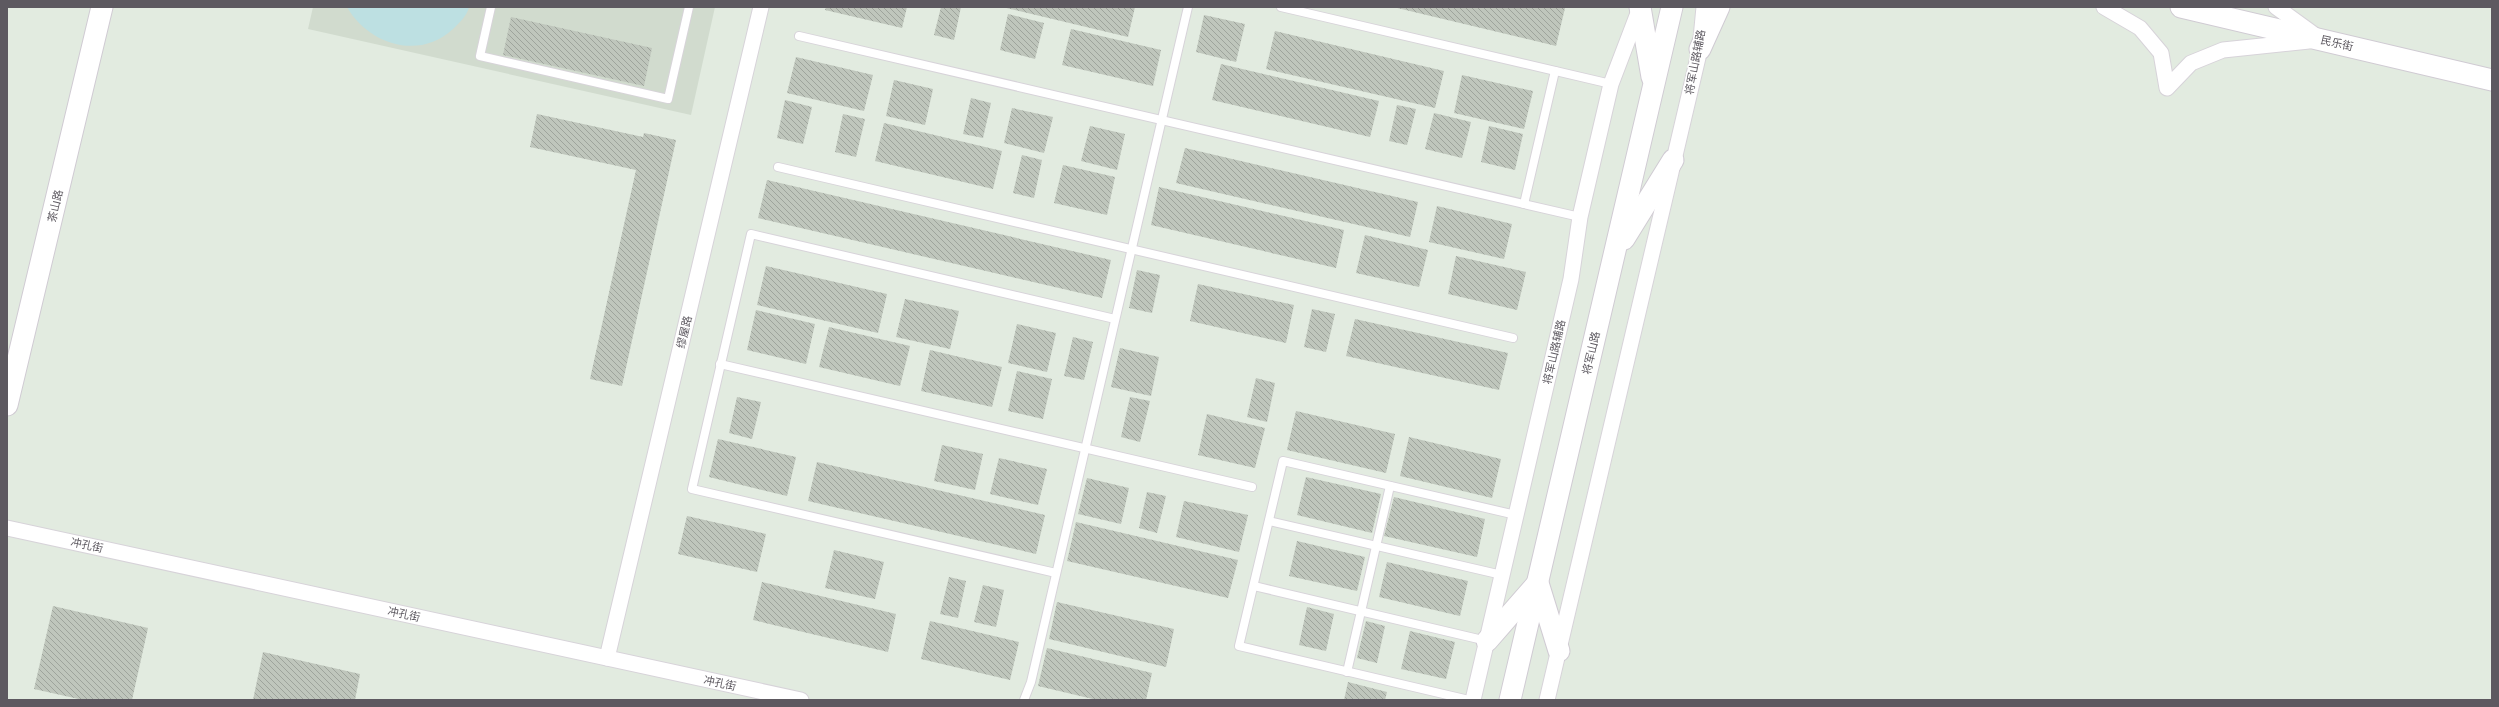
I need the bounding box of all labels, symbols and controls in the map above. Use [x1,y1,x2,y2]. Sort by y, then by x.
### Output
street label: 将军山路辅路 [1682,28,1708,96]
street label: 民乐街 [2319,32,2355,54]
street label: 茶山路 [44,188,66,224]
street label: 缪屋路 [673,314,695,350]
street label: 将军山路辅路 [1540,318,1568,386]
street label: 将军山路 [1579,330,1603,376]
street label: 冲孔街 [69,535,105,555]
street label: 冲孔街 [386,604,422,624]
street label: 冲孔街 [702,673,738,693]

